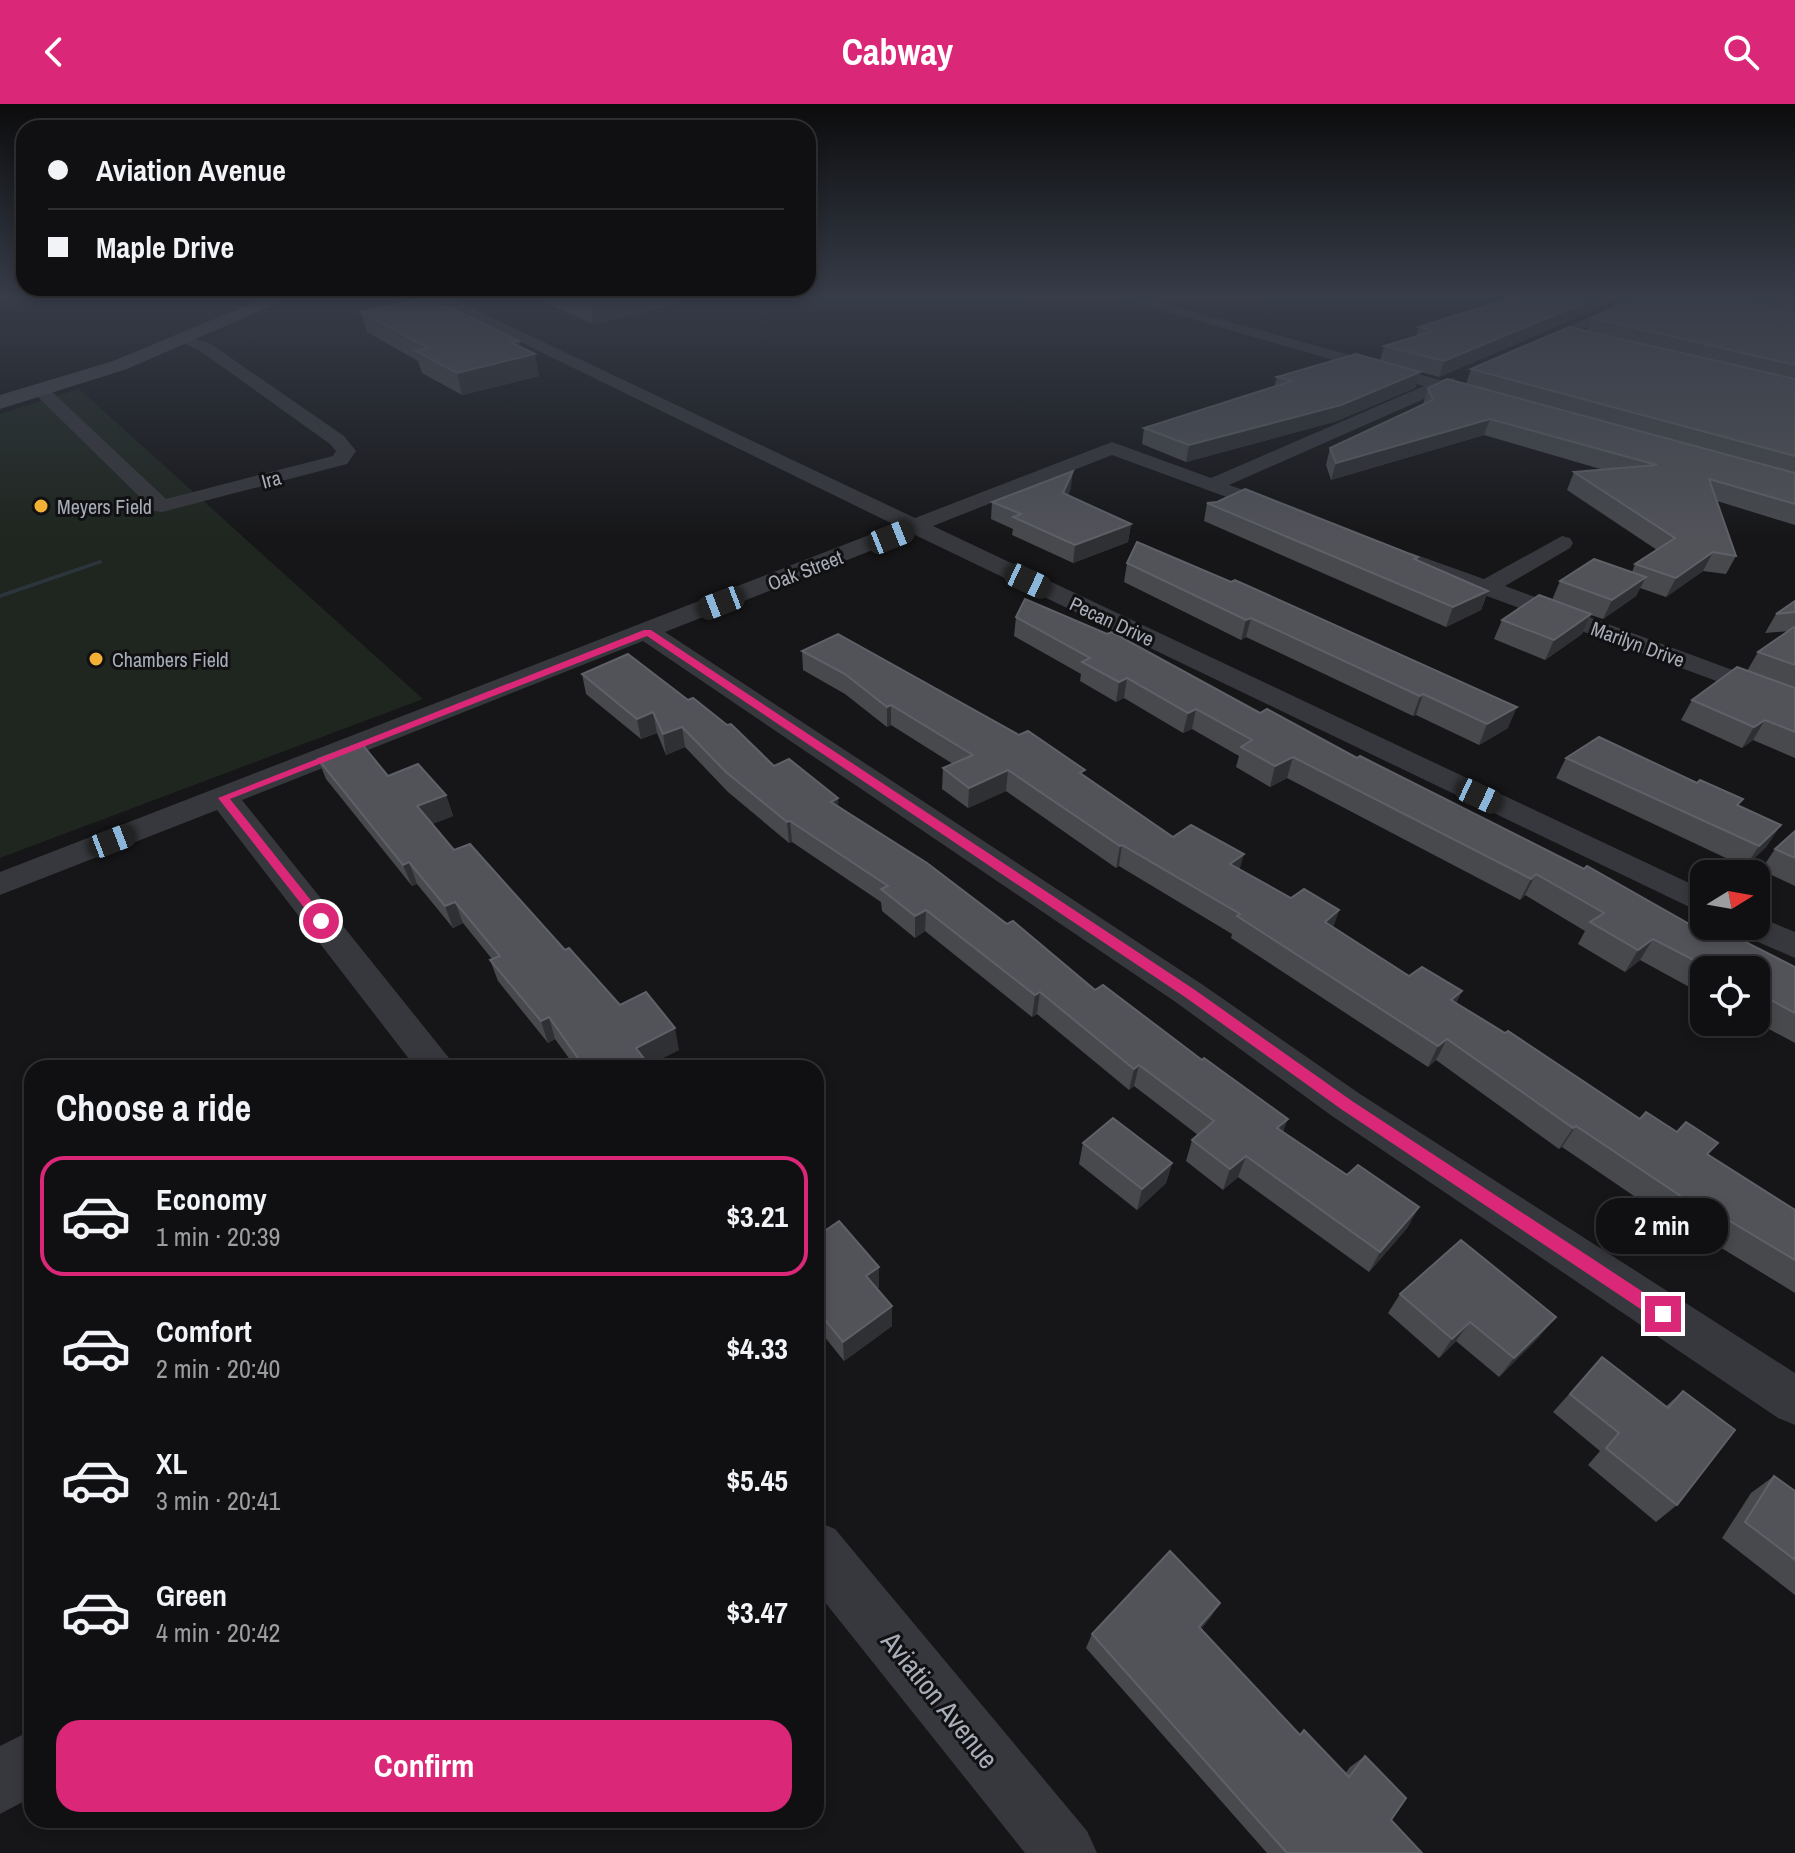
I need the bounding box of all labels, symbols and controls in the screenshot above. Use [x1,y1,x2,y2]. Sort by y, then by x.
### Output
text: Cabway [842,28,953,76]
icon: back [32,30,76,74]
icon: search [1719,30,1763,74]
text: Aviation Avenue [96,150,286,190]
text: Maple Drive [96,227,234,267]
street label: Ira [258,463,284,495]
place label: Meyers Field [57,493,152,520]
marker: Meyers Field [32,497,50,515]
car [864,517,918,557]
street label: Oak Street [764,543,847,597]
car [1001,560,1055,602]
car [694,583,748,623]
street label: Pecan Drive [1065,590,1159,652]
street label: Marilyn Drive [1588,615,1688,673]
place label: Chambers Field [112,646,229,673]
marker: Chambers Field [87,650,105,668]
car [1452,775,1506,817]
car [85,821,139,861]
north arrow [1690,860,1770,940]
map controls [1690,860,1770,1036]
route start [303,903,339,939]
button: locate [1690,956,1770,1036]
text: Choose a ride [56,1084,251,1132]
text: Economy [156,1179,267,1219]
icon: car [60,1180,132,1252]
text: $3.21 [726,1196,788,1236]
callout: 2 min [1597,1198,1729,1254]
text: 2 min [1634,1208,1690,1243]
text: 1 min · 20:39 [156,1219,280,1254]
route end [1645,1296,1681,1332]
text: Comfort [156,1311,252,1351]
icon: car [60,1312,132,1384]
text: $4.33 [726,1328,788,1368]
text: 2 min · 20:40 [156,1351,280,1386]
text: XL [156,1443,187,1483]
icon: car [60,1444,132,1516]
text: $5.45 [726,1460,788,1500]
text: 3 min · 20:41 [156,1483,280,1518]
text: Green [156,1575,227,1615]
icon: car [60,1576,132,1648]
text: $3.47 [726,1592,788,1632]
text: 4 min · 20:42 [156,1615,280,1650]
street label: Aviation Avenue [872,1623,1007,1777]
button: Confirm [56,1720,792,1812]

